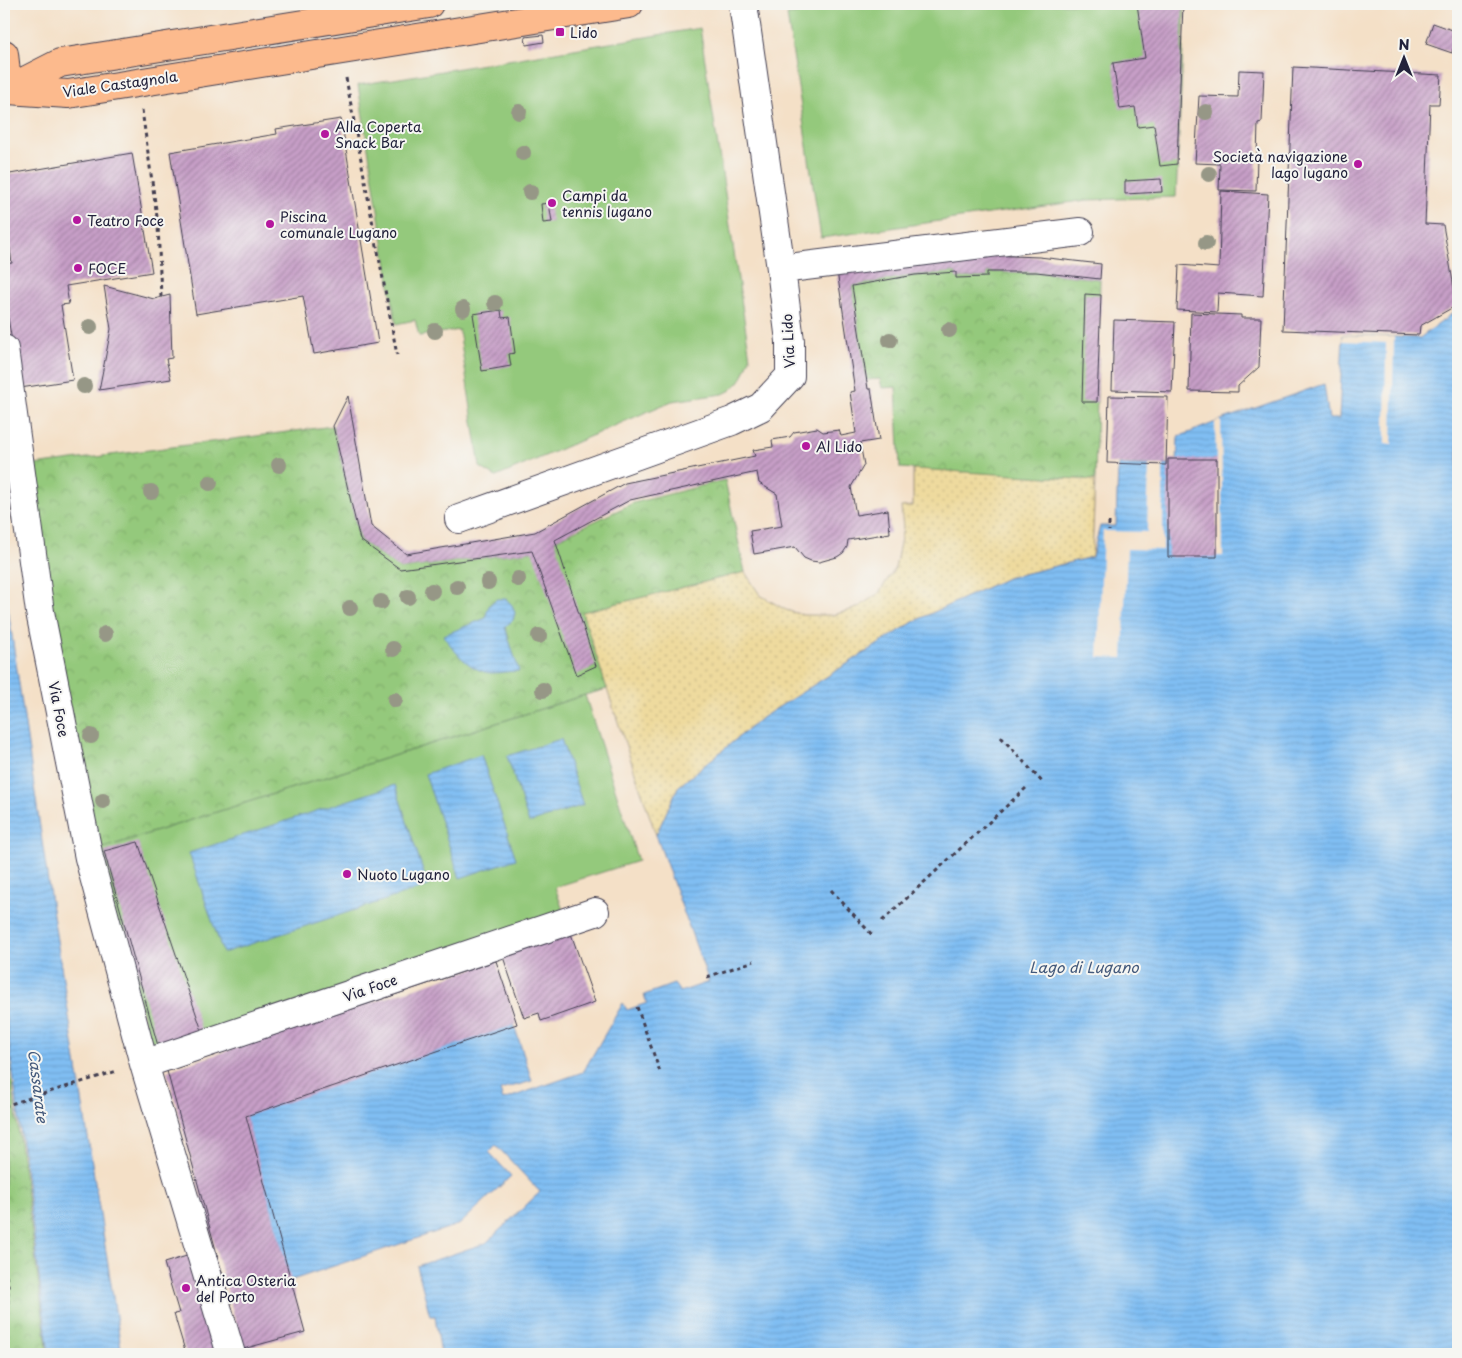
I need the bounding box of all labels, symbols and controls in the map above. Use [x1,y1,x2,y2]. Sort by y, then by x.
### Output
place label: Lido [570,22,598,43]
marker: Lido [554,26,566,38]
north arrow [1380,32,1430,82]
text: N [1398,34,1410,55]
street label: Viale Castagnola [61,66,179,102]
place label: Alla Coperta Snack Bar [335,116,422,153]
marker: Alla Coperta Snack Bar [319,128,331,140]
place label: Società navigazione lago lugano [1213,146,1348,183]
marker: Società navigazione lago lugano [1352,158,1364,170]
place label: Campi da tennis lugano [562,185,652,222]
marker: Campi da tennis lugano [546,197,558,209]
place label: Piscina comunale Lugano [280,206,397,243]
place label: Teatro Foce [87,210,164,231]
marker: Teatro Foce [71,214,83,226]
marker: Piscina comunale Lugano [264,218,276,230]
place label: FOCE [88,258,126,279]
marker: FOCE [72,262,84,274]
street label: Via Lido [776,313,800,369]
place label: Al Lido [816,436,862,457]
marker: Al Lido [800,440,812,452]
street label: Via Foce [43,679,75,739]
place label: Nuoto Lugano [357,864,450,885]
marker: Nuoto Lugano [341,868,353,880]
water label: Lago di Lugano [1029,955,1139,978]
street label: Via Foce [340,969,400,1007]
water label: Cassarate [23,1048,55,1125]
place label: Antica Osteria del Porto [196,1270,296,1307]
marker: Antica Osteria del Porto [180,1282,192,1294]

